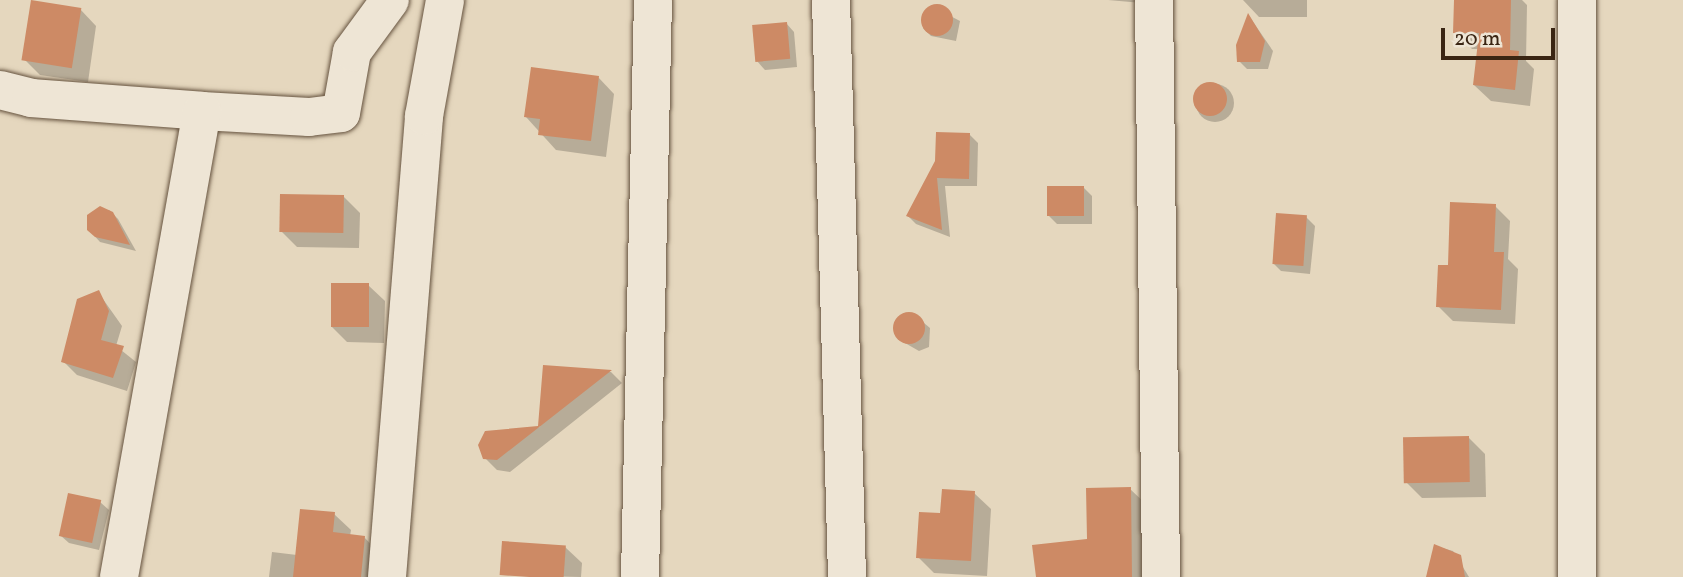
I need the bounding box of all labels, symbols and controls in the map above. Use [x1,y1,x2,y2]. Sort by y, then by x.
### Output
scale bar [1445,14,1559,58]
text: 20 m [1454,25,1500,54]

